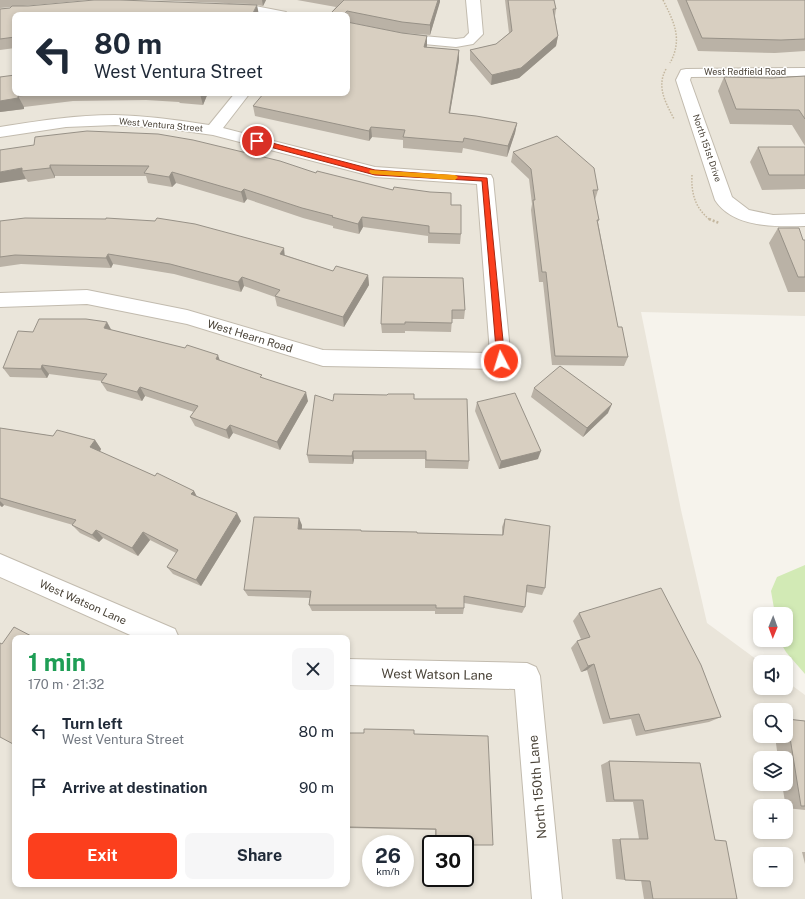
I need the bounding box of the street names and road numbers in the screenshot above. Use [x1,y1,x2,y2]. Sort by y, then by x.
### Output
street label: West Redfield Road [704,66,786,77]
street label: North 151st Drive [691,113,724,183]
street label: West Ventura Street [118,115,204,134]
street label: West Hearn Road [206,317,294,355]
street label: West Watson Lane [38,577,128,627]
street label: West Watson Lane [381,666,493,683]
street label: North 150th Lane [525,734,550,840]

